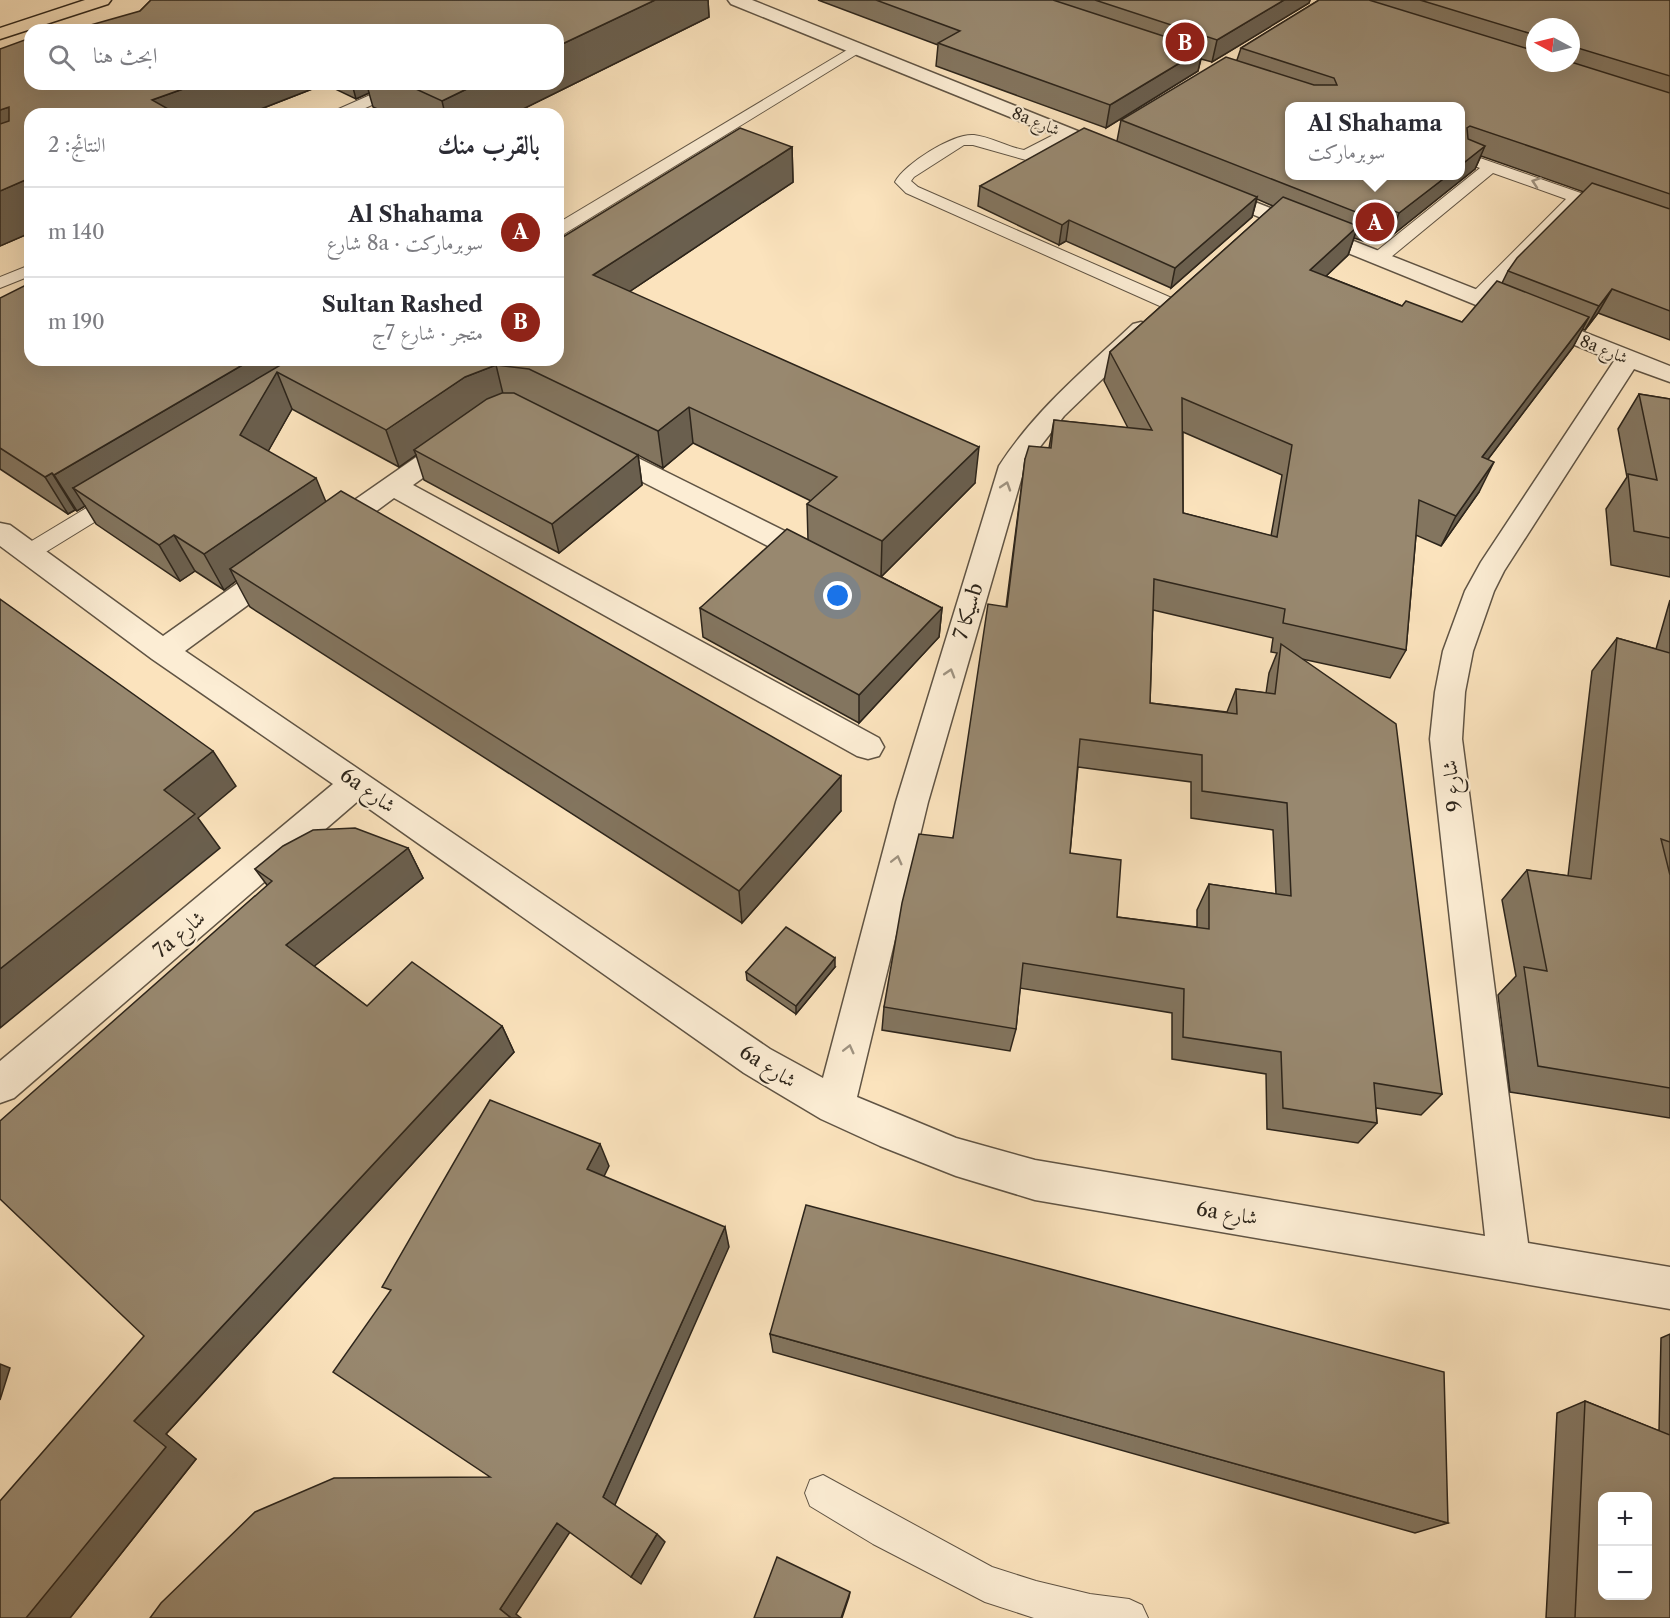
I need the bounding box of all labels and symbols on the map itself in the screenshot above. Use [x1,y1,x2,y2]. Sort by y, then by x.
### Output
north arrow [1526,18,1580,72]
pin: B [1166,20,1204,64]
street label: 8a شارع [1008,102,1063,143]
one-way arrow [1531,177,1541,190]
pin: A [1356,200,1394,244]
street label: 8a شارع [1576,330,1631,371]
one-way arrow [999,481,1011,492]
street label: سيكا 7b [948,580,988,642]
your location [823,581,852,610]
one-way arrow [943,668,955,679]
street label: شارع 9 [1437,758,1473,813]
street label: 6a شارع [332,762,400,823]
one-way arrow [889,856,902,866]
street label: 7a شارع [148,905,214,967]
street label: 6a شارع [732,1039,801,1098]
one-way arrow [841,1045,854,1055]
street label: 6a شارع [1194,1196,1260,1236]

